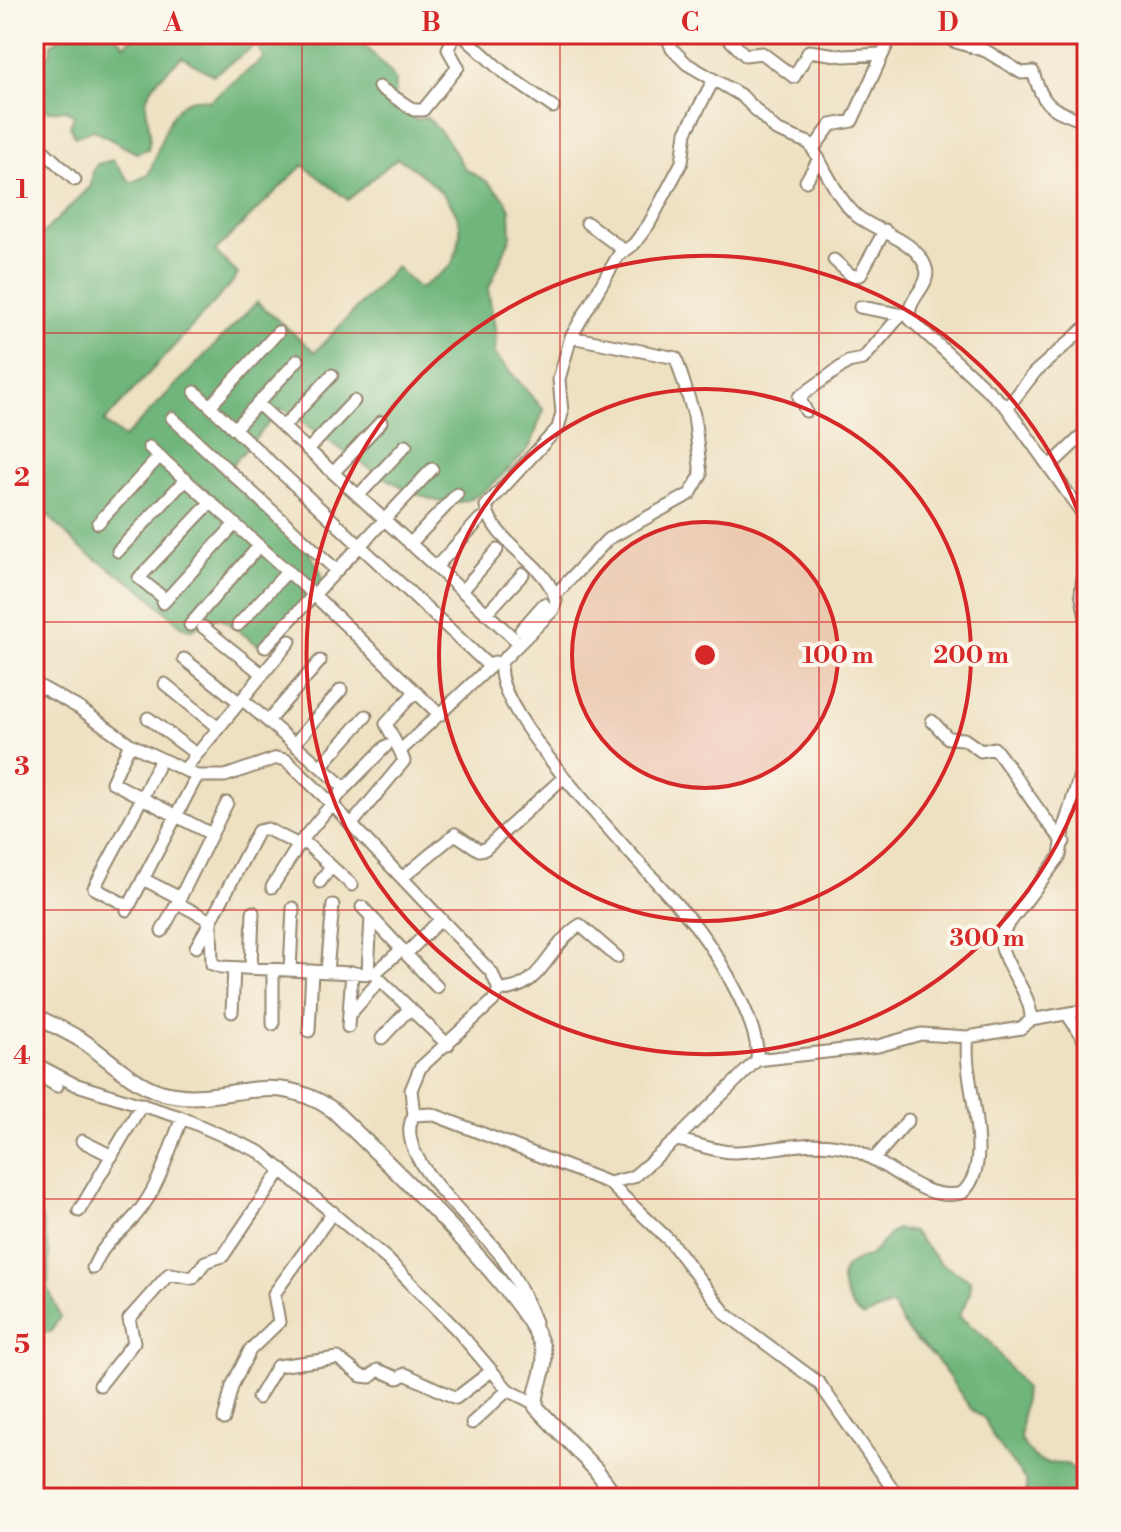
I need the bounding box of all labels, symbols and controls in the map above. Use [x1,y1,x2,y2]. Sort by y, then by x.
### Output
text: A [163,7,183,39]
text: B [421,7,441,39]
text: C [681,7,699,39]
text: D [938,7,958,39]
text: 1 [16,174,29,206]
text: 2 [14,462,30,494]
centre of rings [691,641,719,669]
text: 100 m [802,641,874,671]
text: 200 m [933,641,1009,671]
text: 3 [14,751,30,783]
text: 300 m [949,924,1025,954]
text: 4 [13,1040,31,1072]
text: 5 [14,1329,30,1361]

